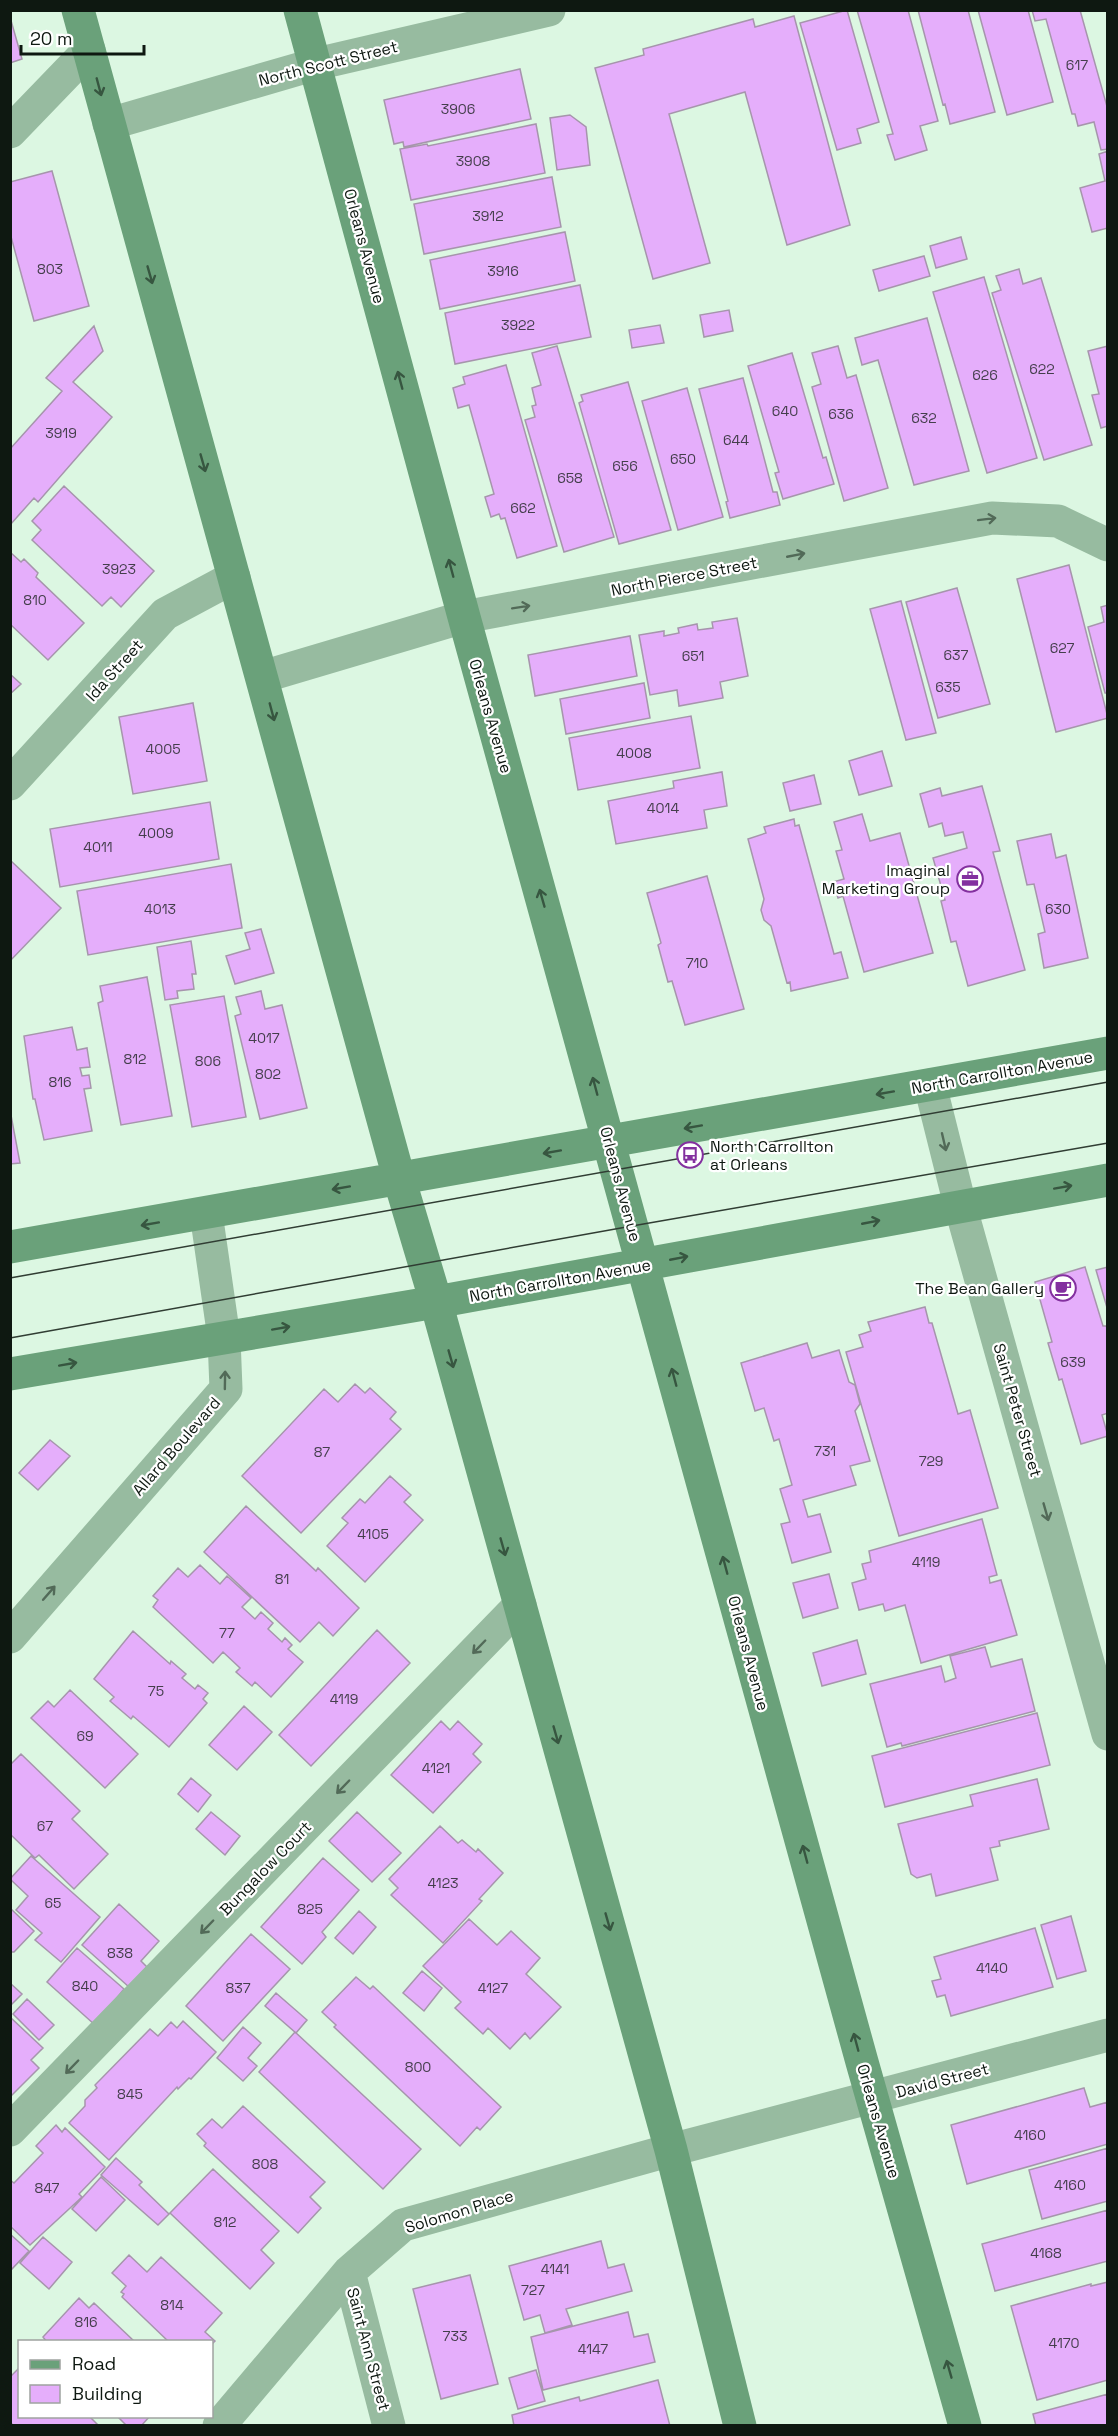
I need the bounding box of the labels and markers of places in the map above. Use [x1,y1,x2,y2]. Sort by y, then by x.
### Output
place label: Imaginal Marketing Group [822,860,950,899]
office icon: Imaginal Marketing Group [955,864,985,894]
place label: North Carrollton at Orleans [710,1136,834,1175]
bus stop icon: North Carrollton at Orleans [675,1140,705,1170]
cafe icon: The Bean Gallery [1048,1273,1078,1303]
place label: The Bean Gallery [915,1278,1044,1299]

